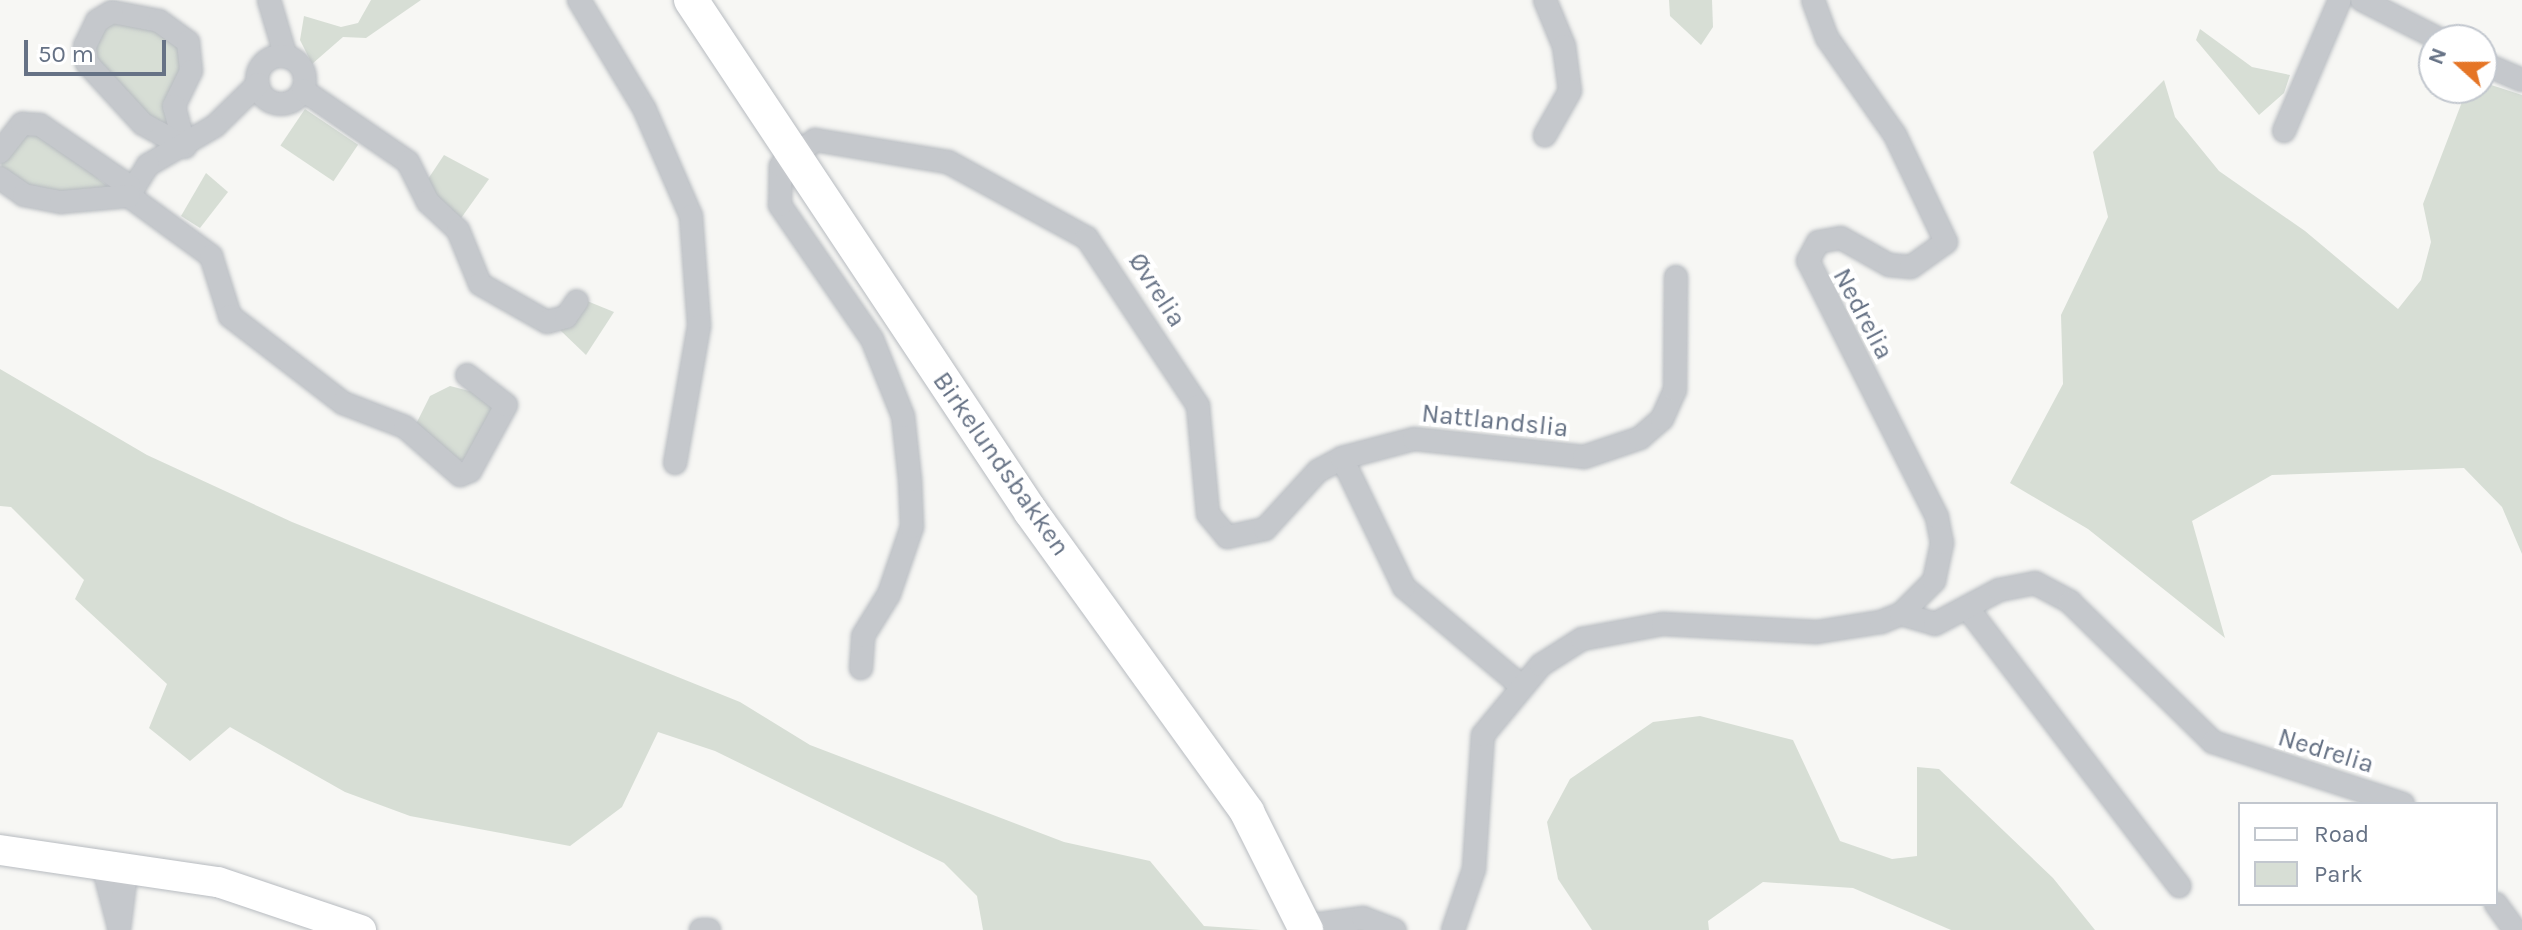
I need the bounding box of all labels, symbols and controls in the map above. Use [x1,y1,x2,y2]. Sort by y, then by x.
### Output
scale bar [28,24,170,74]
north arrow [2418,24,2498,104]
text: 50 m [38,40,94,68]
text: N [2422,44,2452,68]
street label: Øvrelia [1122,247,1192,333]
street label: Nedrelia [1826,263,1900,365]
street label: Birkelundsbakken [926,366,1076,562]
street label: Nattlandslia [1420,398,1570,444]
street label: Nedrelia [2274,722,2378,780]
legend [2238,802,2498,906]
text: Road [2314,820,2369,848]
text: Park [2314,860,2363,888]

